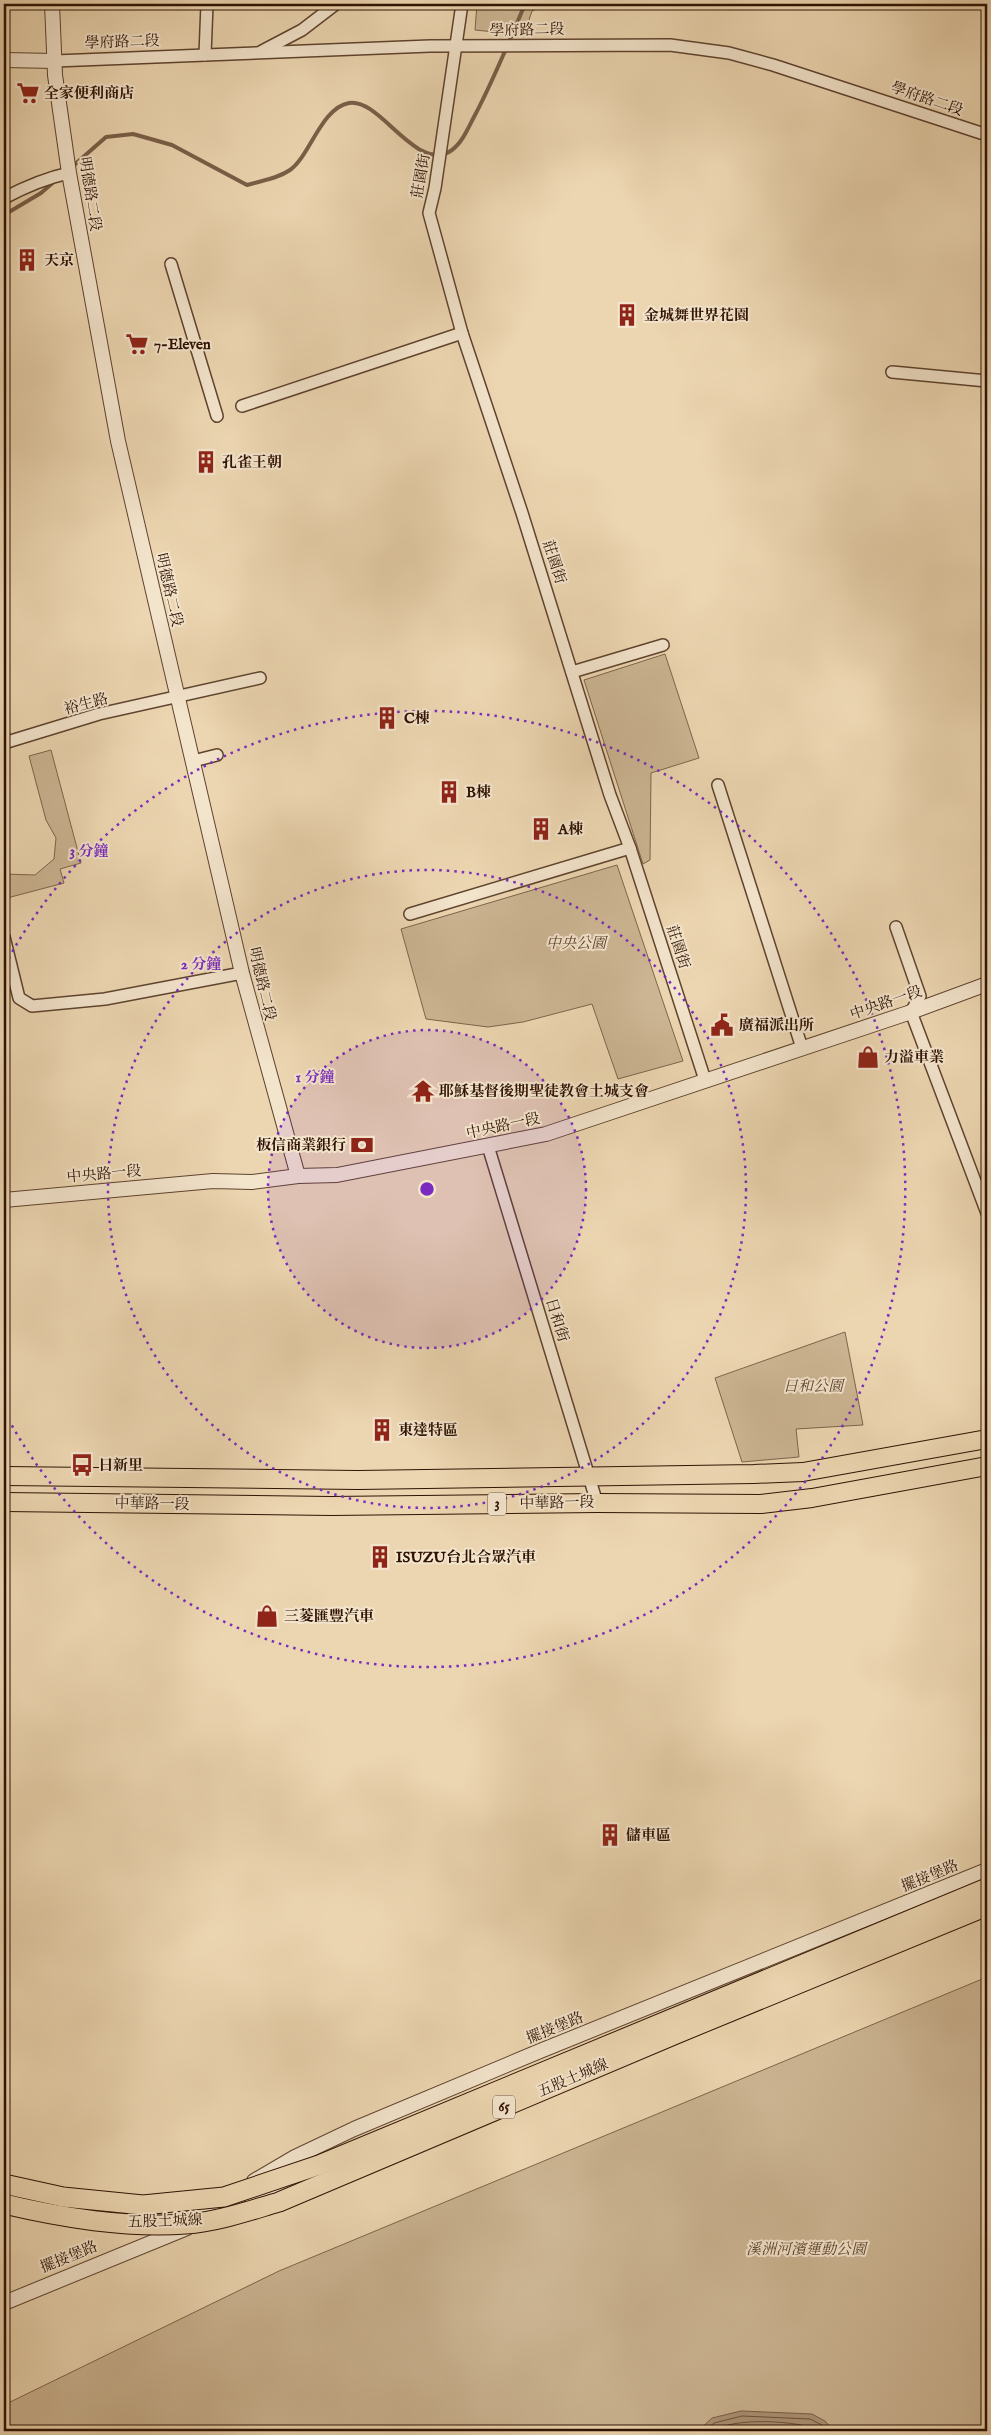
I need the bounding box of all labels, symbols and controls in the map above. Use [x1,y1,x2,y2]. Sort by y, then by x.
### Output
street label: 學府路二段 [489,20,565,40]
street label: 學府路二段 [84,31,160,53]
street label: 學府路二段 [888,78,966,120]
supermarket icon: 全家便利商店 [15,80,41,106]
place label: 全家便利商店 [44,84,134,103]
street label: 莊園街 [408,152,434,200]
street label: 明德路二段 [75,155,105,233]
building icon: 天京 [14,247,40,273]
place label: 天京 [44,251,74,270]
building icon: 金城舞世界花園 [614,302,640,328]
place label: 金城舞世界花園 [644,306,749,325]
supermarket icon: 7-Eleven [124,331,150,357]
place label: 7-Eleven [154,335,211,354]
building icon: 孔雀王朝 [193,449,219,475]
place label: 孔雀王朝 [222,453,282,472]
street label: 莊園街 [538,538,570,586]
street label: 明德路二段 [151,551,187,629]
street label: 裕生路 [62,689,110,719]
building icon: C棟 [374,705,400,731]
place label: C棟 [404,709,430,728]
building icon: B棟 [436,779,462,805]
place label: B棟 [466,783,491,802]
building icon: A棟 [528,816,554,842]
place label: A棟 [557,820,583,839]
text: 3 分鐘 [70,842,108,861]
street label: 莊園街 [662,923,694,971]
park label: 中央公園 [546,934,608,953]
street label: 明德路二段 [244,945,280,1023]
text: 2 分鐘 [181,955,221,974]
street label: 中央路一段 [847,982,925,1024]
public building icon: 廣福派出所 [709,1012,735,1038]
place label: 廣福派出所 [739,1016,814,1035]
shop icon: 力溢車業 [855,1044,881,1070]
place label: 力溢車業 [884,1048,944,1067]
text: 1 分鐘 [296,1068,334,1087]
temple icon: 耶穌基督後期聖徒教會土城支會 [410,1078,436,1104]
place label: 耶穌基督後期聖徒教會土城支會 [439,1082,649,1101]
street label: 中央路一段 [464,1109,542,1143]
bank icon: 板信商業銀行 [349,1132,375,1158]
place label: 板信商業銀行 [256,1136,346,1155]
street label: 中央路一段 [66,1161,142,1187]
centre of rings [418,1180,436,1198]
street label: 日和街 [541,1296,573,1344]
park label: 日和公園 [783,1377,845,1396]
building icon: 東達特區 [369,1417,395,1443]
place label: 東達特區 [398,1421,458,1440]
bus stop icon: 日新里 [69,1452,95,1478]
place label: 日新里 [98,1456,143,1475]
road number: 3 [488,1492,506,1516]
street label: 中華路一段 [519,1493,595,1513]
street label: 中華路一段 [114,1494,190,1514]
building icon: ISUZU台北合眾汽車 [367,1544,393,1570]
place label: ISUZU台北合眾汽車 [396,1548,536,1567]
shop icon: 三菱匯豐汽車 [254,1603,280,1629]
place label: 三菱匯豐汽車 [284,1607,374,1626]
building icon: 儲車區 [597,1822,623,1848]
place label: 儲車區 [626,1826,671,1845]
street label: 擺接堡路 [899,1856,961,1896]
street label: 擺接堡路 [524,2008,586,2048]
street label: 五股土城線 [535,2055,611,2101]
road number: 65 [493,2096,515,2118]
street label: 五股土城線 [127,2210,203,2232]
street label: 擺接堡路 [38,2237,100,2277]
park label: 溪洲河濱運動公園 [746,2240,868,2259]

